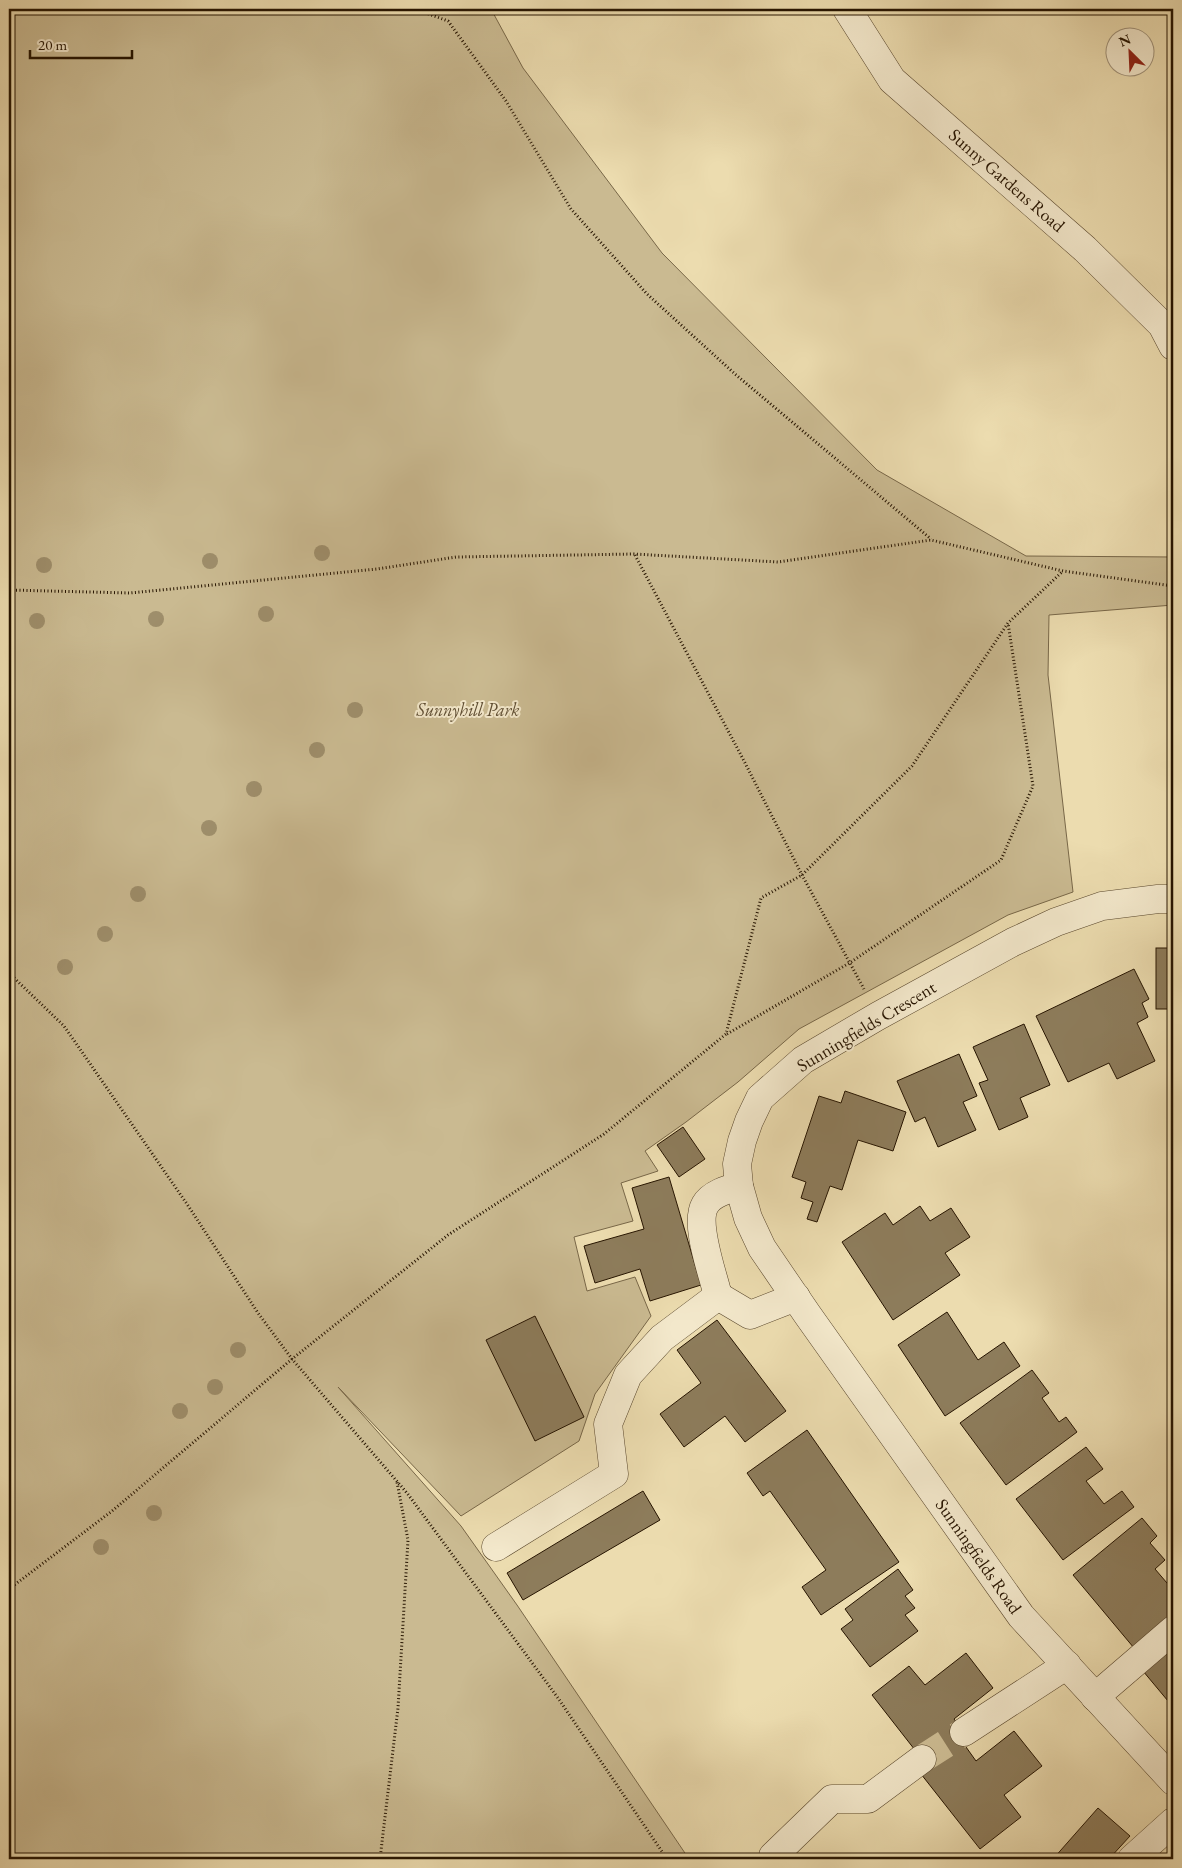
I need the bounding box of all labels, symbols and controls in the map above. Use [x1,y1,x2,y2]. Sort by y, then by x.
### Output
scale bar [30,28,132,60]
north arrow [1104,28,1154,78]
text: N [1116,29,1134,51]
text: 20 m [38,35,67,54]
street label: Sunny Gardens Road [944,123,1071,237]
park label: Sunnyhill Park [416,698,519,722]
street label: Sunningfields Crescent [792,975,940,1077]
street label: Sunningfields Road [931,1494,1028,1619]

